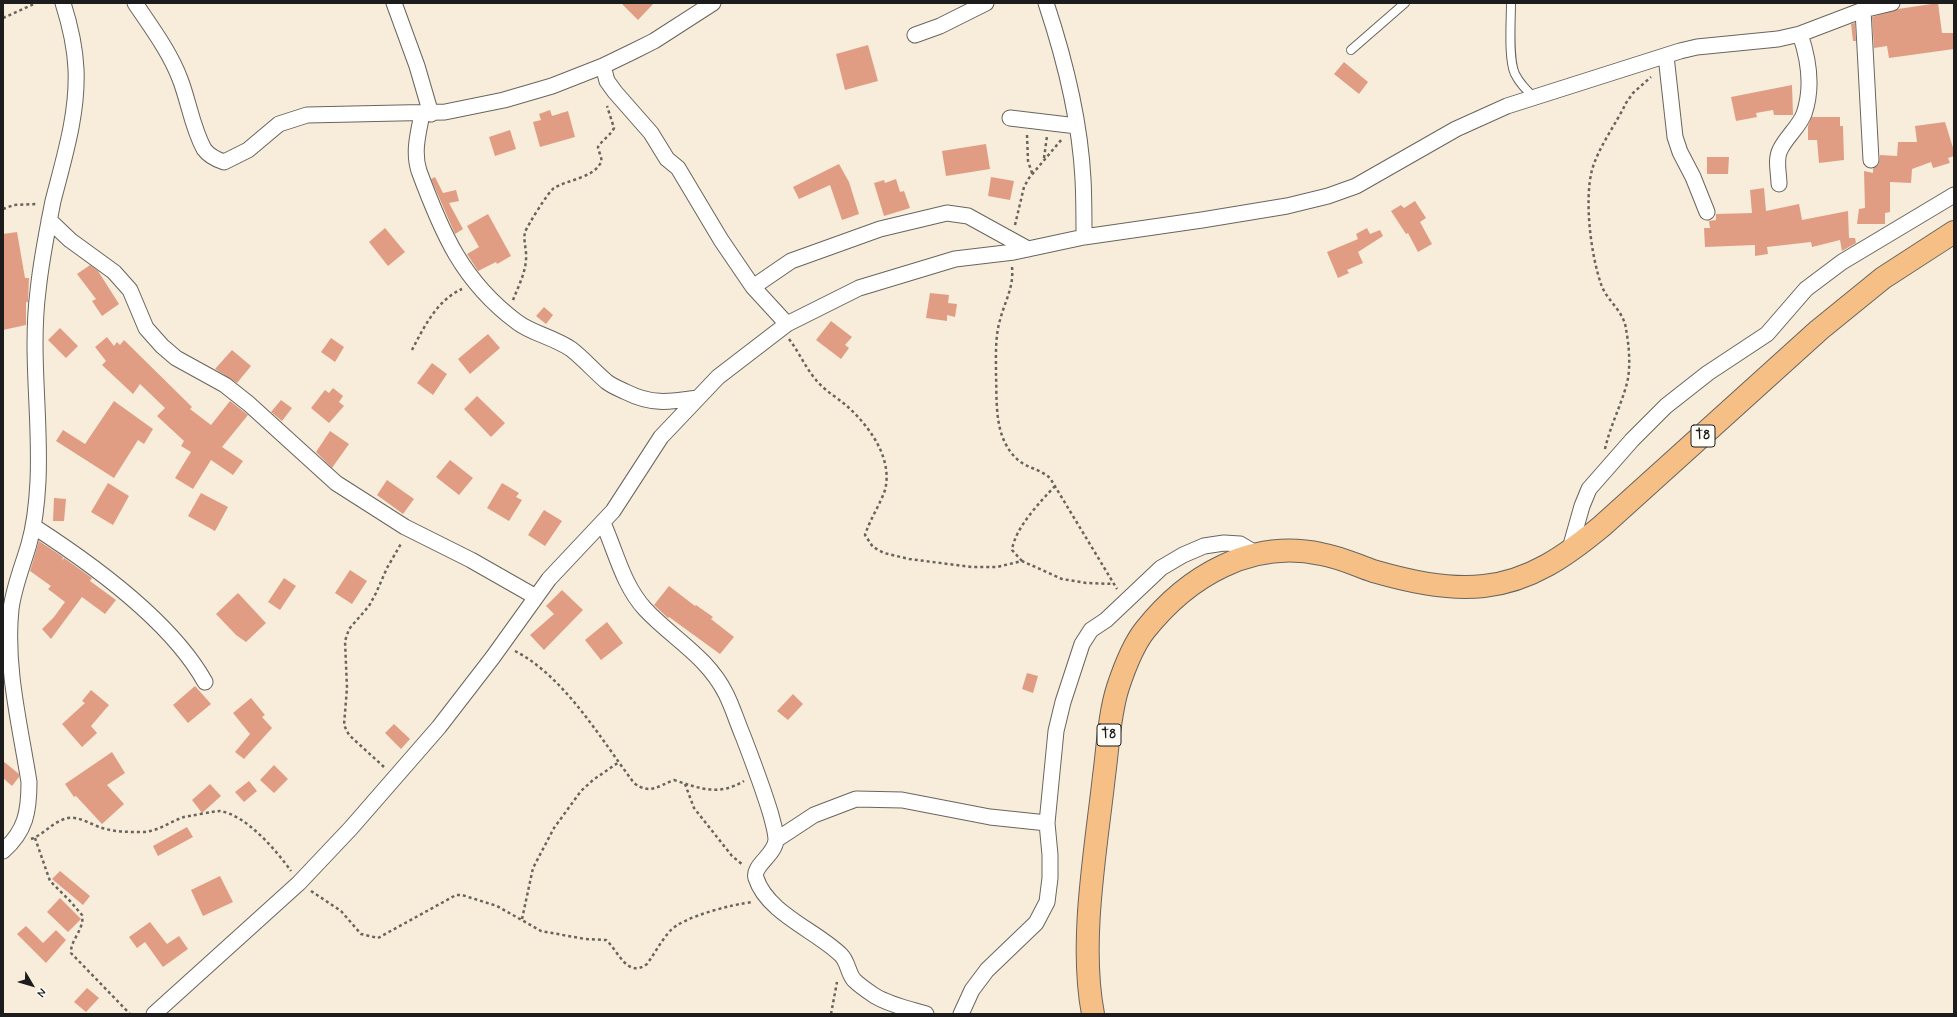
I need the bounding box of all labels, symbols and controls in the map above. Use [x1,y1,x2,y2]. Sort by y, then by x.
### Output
road number: T8 [1691,425,1715,447]
road number: T8 [1097,724,1121,746]
north arrow [12,965,52,1005]
text: N [34,985,49,1000]

